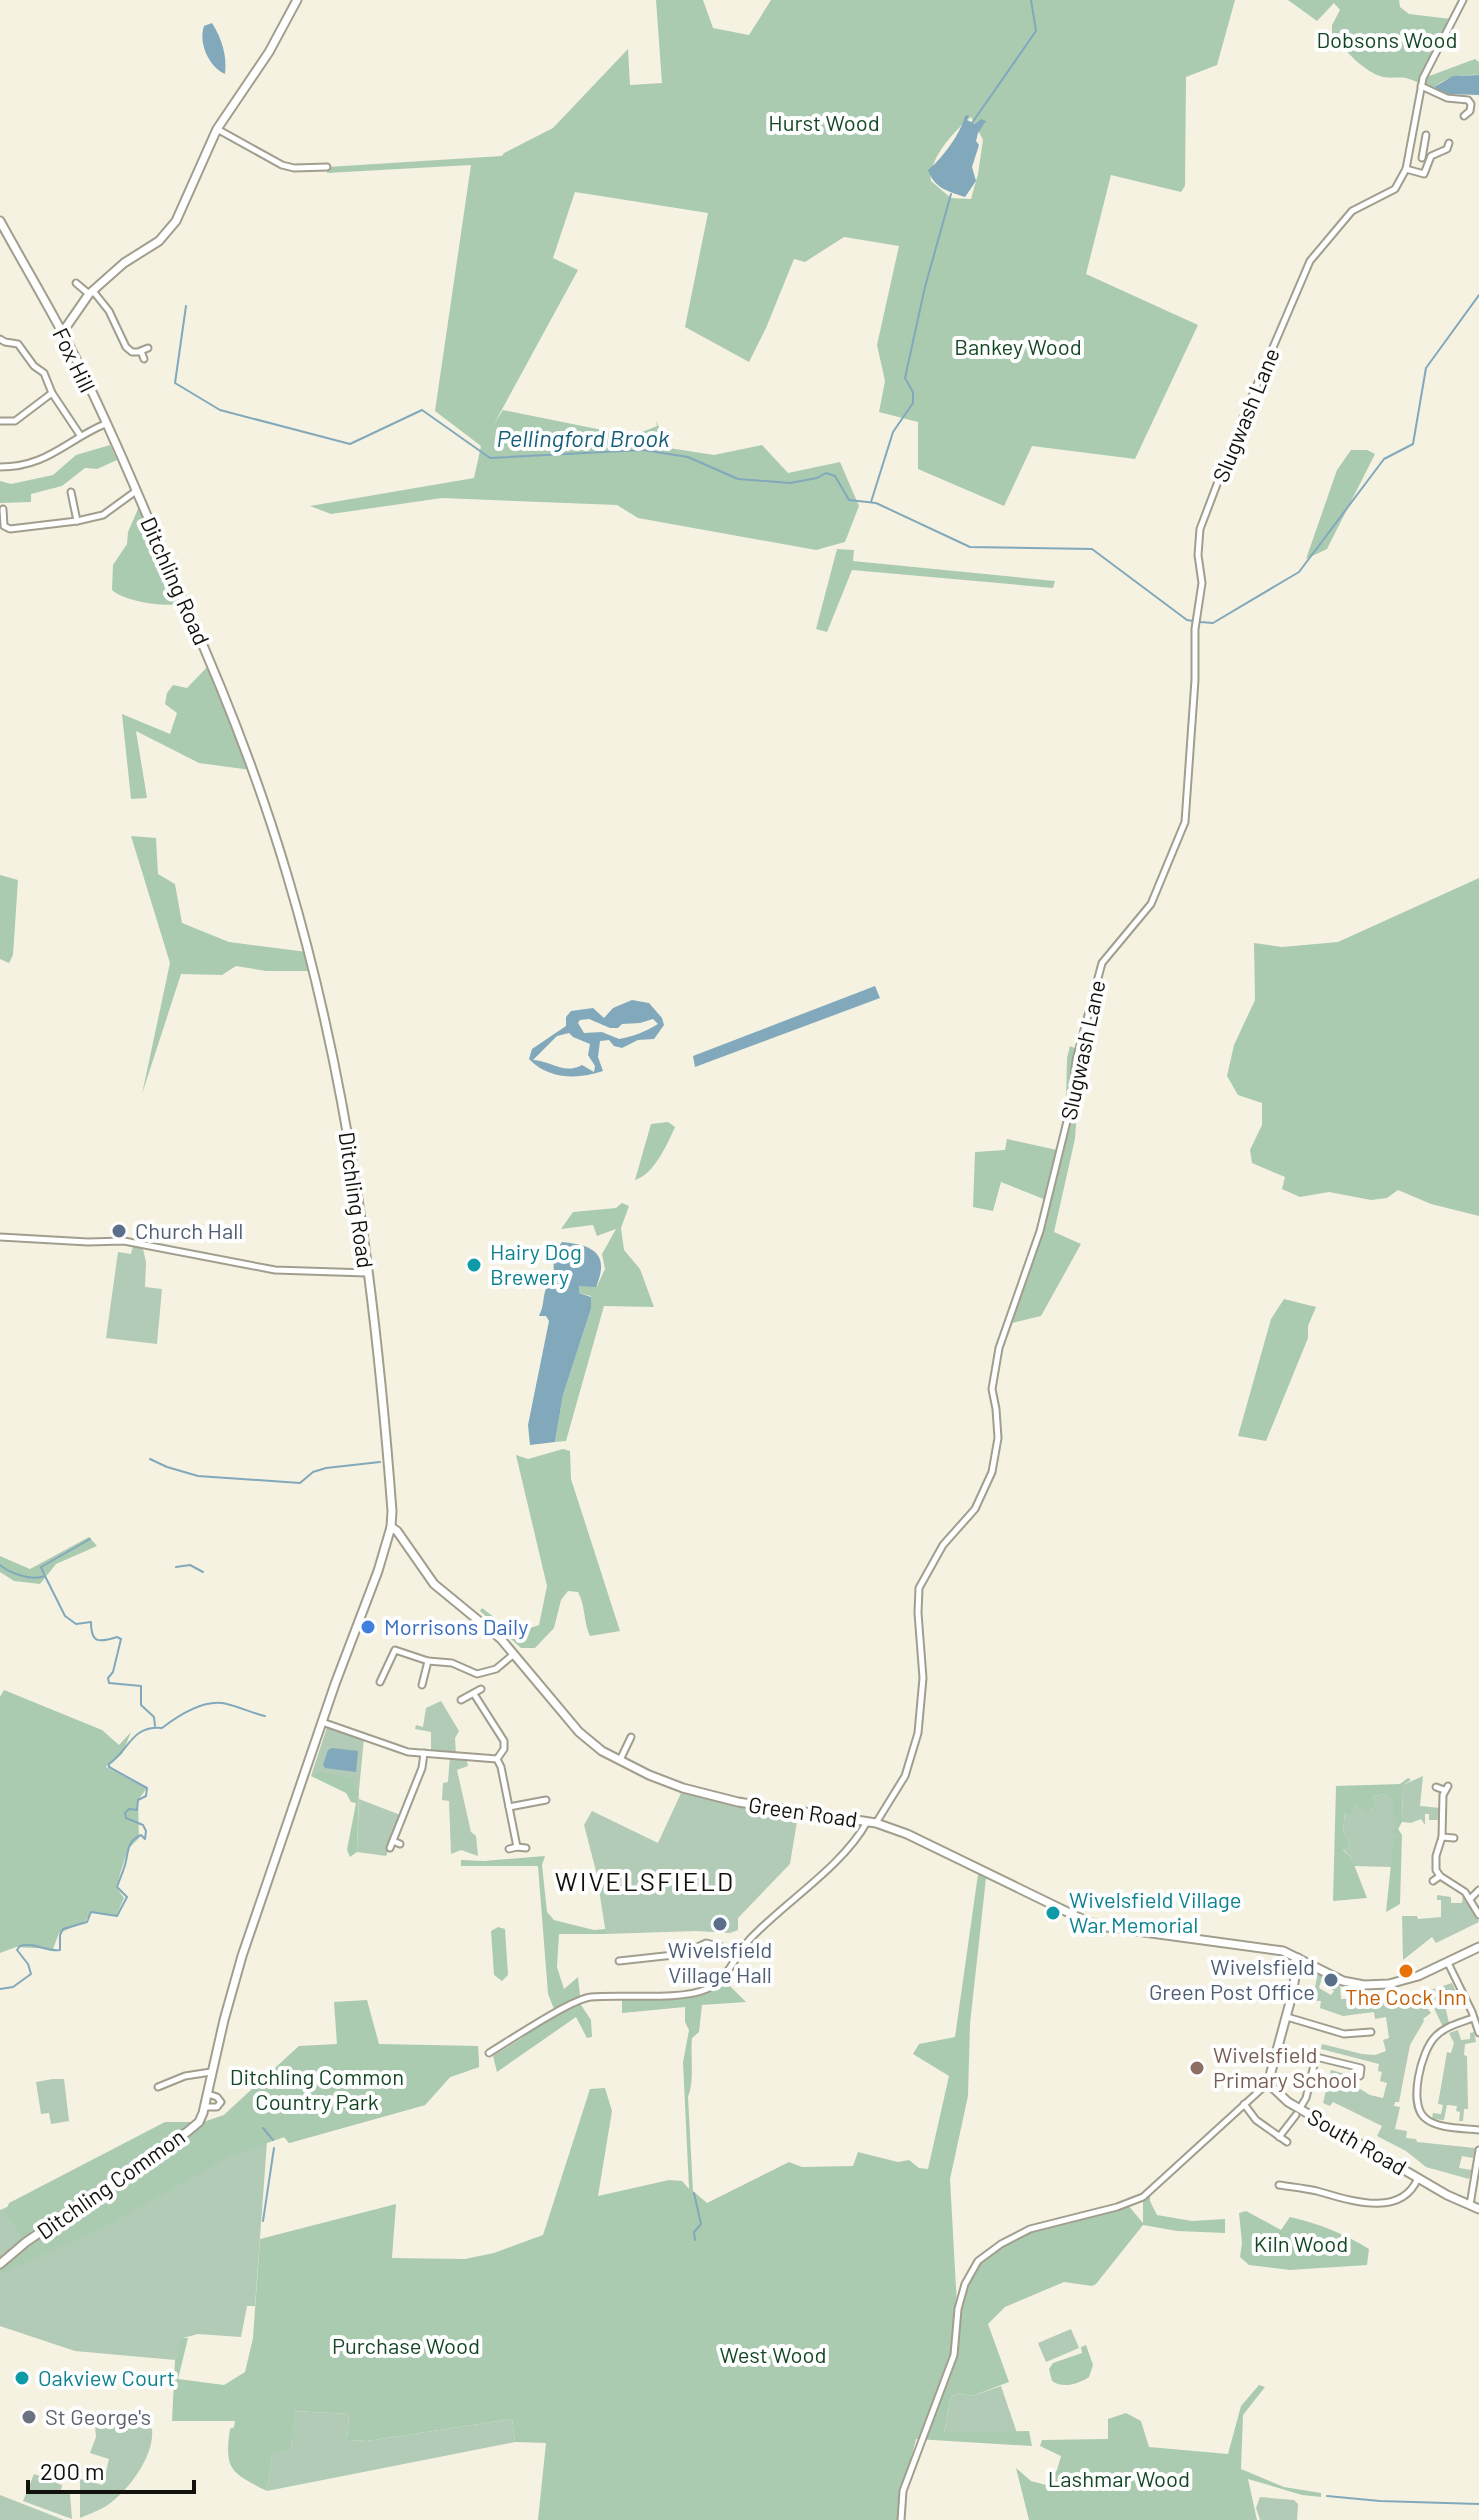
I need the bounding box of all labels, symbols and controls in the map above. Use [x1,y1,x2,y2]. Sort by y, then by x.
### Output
park label: Dobsons Wood [1316,26,1458,52]
park label: Hurst Wood [768,109,880,135]
street label: Fox Hill [48,323,102,396]
park label: Bankey Wood [954,333,1082,359]
street label: Slugwash Lane [1206,344,1284,485]
water label: Pellingford Brook [497,423,670,452]
street label: Ditchling Road [136,512,216,649]
street label: Slugwash Lane [1055,977,1110,1122]
street label: Ditchling Road [335,1130,379,1270]
place label: Church Hall [135,1217,243,1243]
marker: Church Hall [110,1222,128,1240]
place label: Hairy Dog Brewery [490,1238,582,1289]
marker: Hairy Dog Brewery [465,1256,483,1274]
place label: Morrisons Daily [384,1613,528,1639]
marker: Morrisons Daily [359,1618,377,1636]
street label: Green Road [747,1790,859,1832]
district label: WIVELSFIELD [555,1865,735,1896]
place label: Wivelsfield Village War Memorial [1069,1886,1241,1937]
marker: Wivelsfield Village War Memorial [1044,1904,1062,1922]
marker: Wivelsfield Village Hall [711,1915,729,1933]
place label: Wivelsfield Village Hall [668,1936,772,1987]
place label: Wivelsfield Green Post Office [1149,1953,1315,2004]
marker: The Cock Inn [1397,1962,1415,1980]
marker: Wivelsfield Green Post Office [1322,1971,1340,1989]
place label: The Cock Inn [1345,1983,1467,2009]
place label: Wivelsfield Primary School [1213,2041,1357,2092]
marker: Wivelsfield Primary School [1188,2059,1206,2077]
park label: Ditchling Common Country Park [230,2063,404,2114]
street label: South Road [1304,2102,1411,2180]
street label: Ditchling Common [32,2123,189,2244]
park label: Kiln Wood [1254,2230,1348,2256]
park label: Purchase Wood [332,2332,480,2358]
park label: West Wood [720,2341,826,2367]
place label: Oakview Court [38,2364,175,2390]
marker: Oakview Court [13,2369,31,2387]
place label: St George's [45,2403,151,2429]
marker: St George's [20,2408,38,2426]
scale bar [28,2444,194,2494]
text: 200 m [40,2456,105,2485]
park label: Lashmar Wood [1048,2465,1190,2491]

